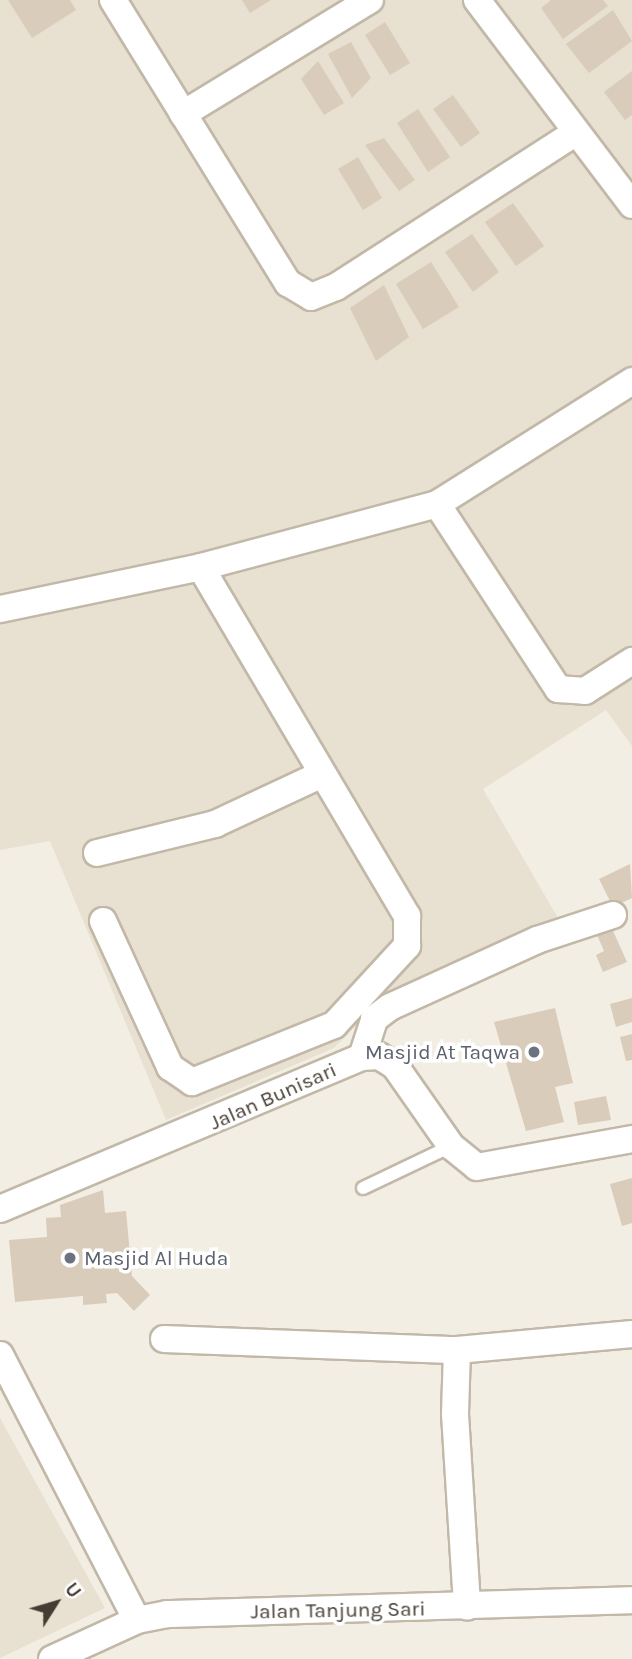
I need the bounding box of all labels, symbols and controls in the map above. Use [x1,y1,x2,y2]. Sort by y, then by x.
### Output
place label: Masjid At Taqwa [365,1039,520,1065]
marker: Masjid At Taqwa [526,1044,542,1060]
street label: Jalan Bunisari [206,1057,340,1135]
place label: Masjid Al Huda [84,1245,228,1271]
marker: Masjid Al Huda [62,1250,78,1266]
north arrow [21,1568,91,1638]
text: U [60,1579,86,1602]
street label: Jalan Tanjung Sari [250,1596,426,1624]

